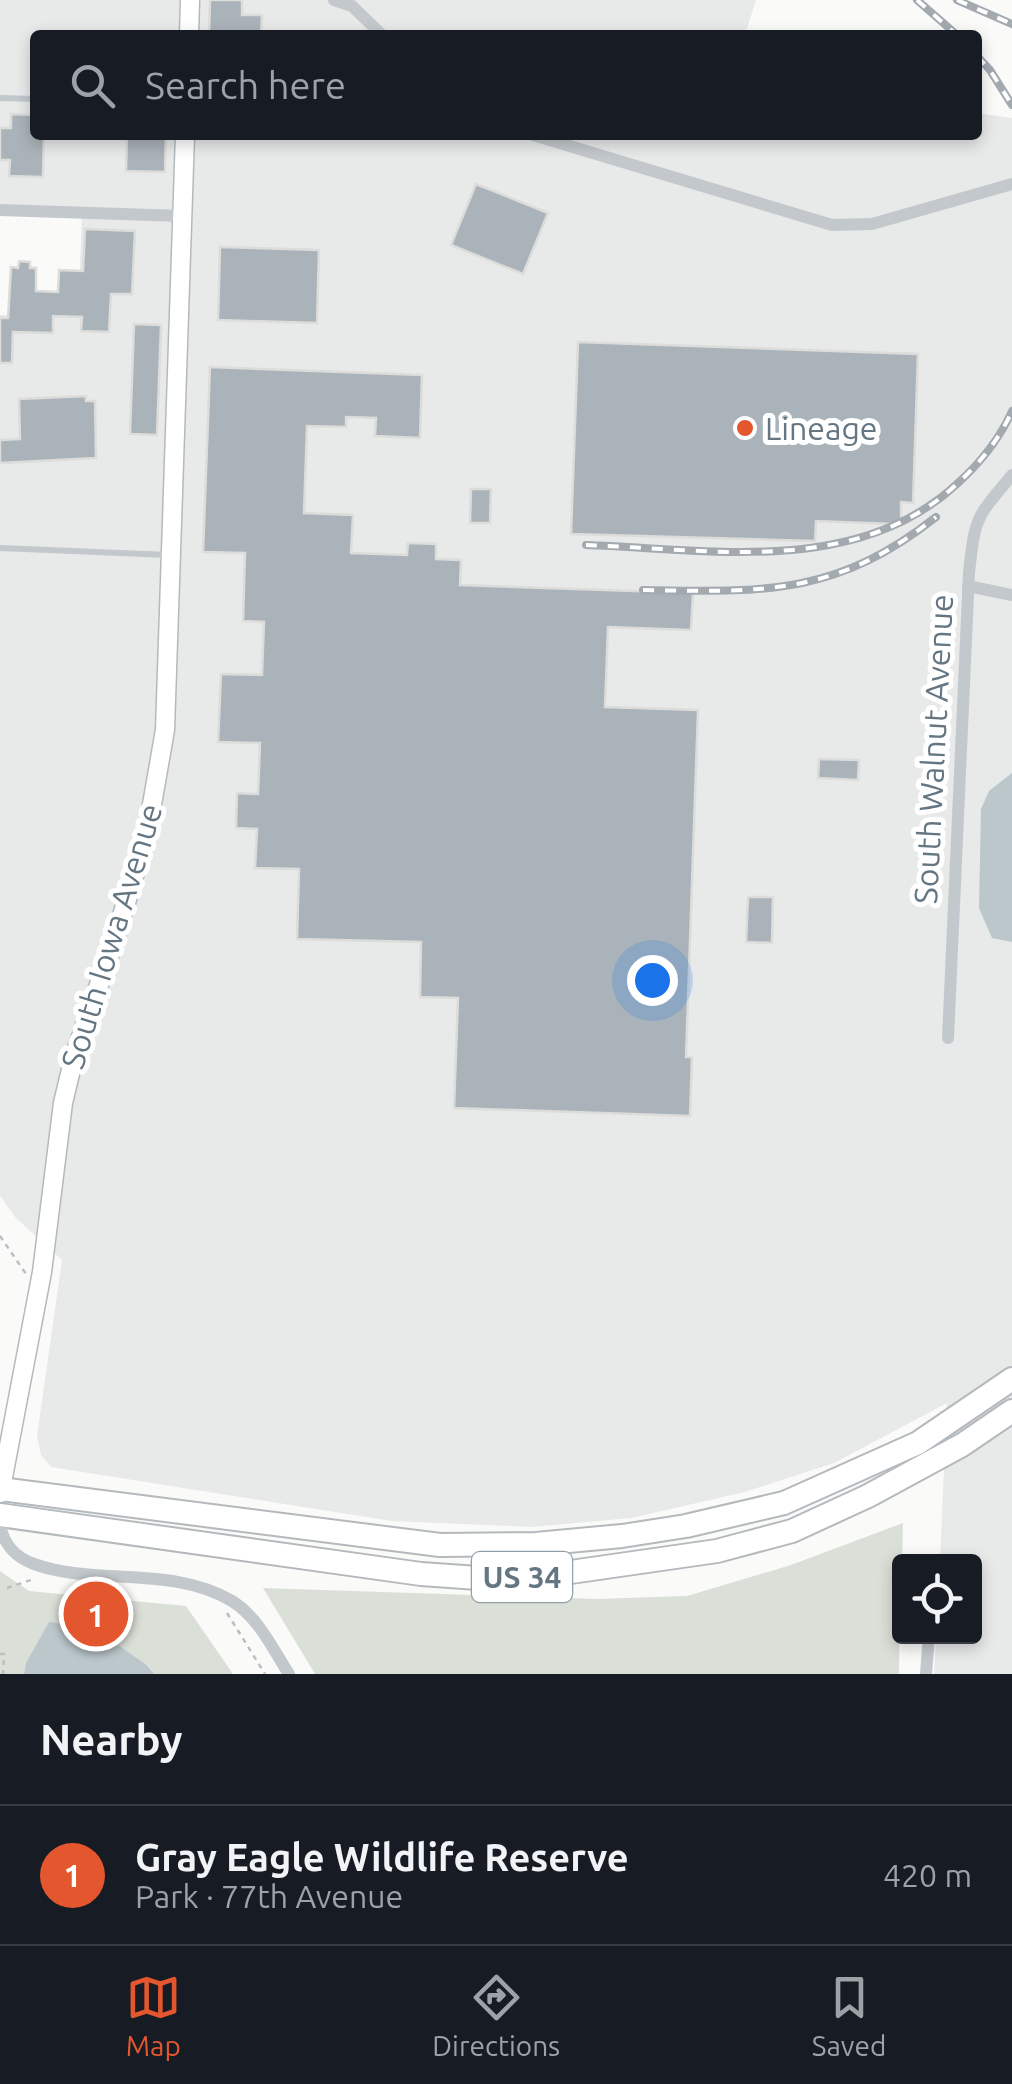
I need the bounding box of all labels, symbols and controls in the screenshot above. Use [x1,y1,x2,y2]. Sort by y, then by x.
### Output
search box [30,30,982,140]
icon: search [65,58,120,113]
text: Search here [145,64,346,106]
place label: Lineage [765,410,878,446]
marker: Lineage [734,417,756,439]
street label: South Walnut Avenue [907,593,959,905]
street label: South Iowa Avenue [54,799,168,1073]
your location [627,955,678,1006]
road number: US 34 [472,1552,572,1602]
map controls [892,1554,982,1644]
button: locate [892,1554,982,1644]
pin: 1 [64,1576,128,1652]
text: Nearby [40,1716,183,1763]
text: Gray Eagle Wildlife Reserve [135,1836,629,1878]
text: 1 [63,1857,82,1893]
text: 420 m [883,1857,972,1893]
text: Park · 77th Avenue [135,1878,403,1914]
tab: Map [126,1970,181,2061]
tab: Directions [432,1970,560,2061]
tab: Saved [812,1970,886,2061]

